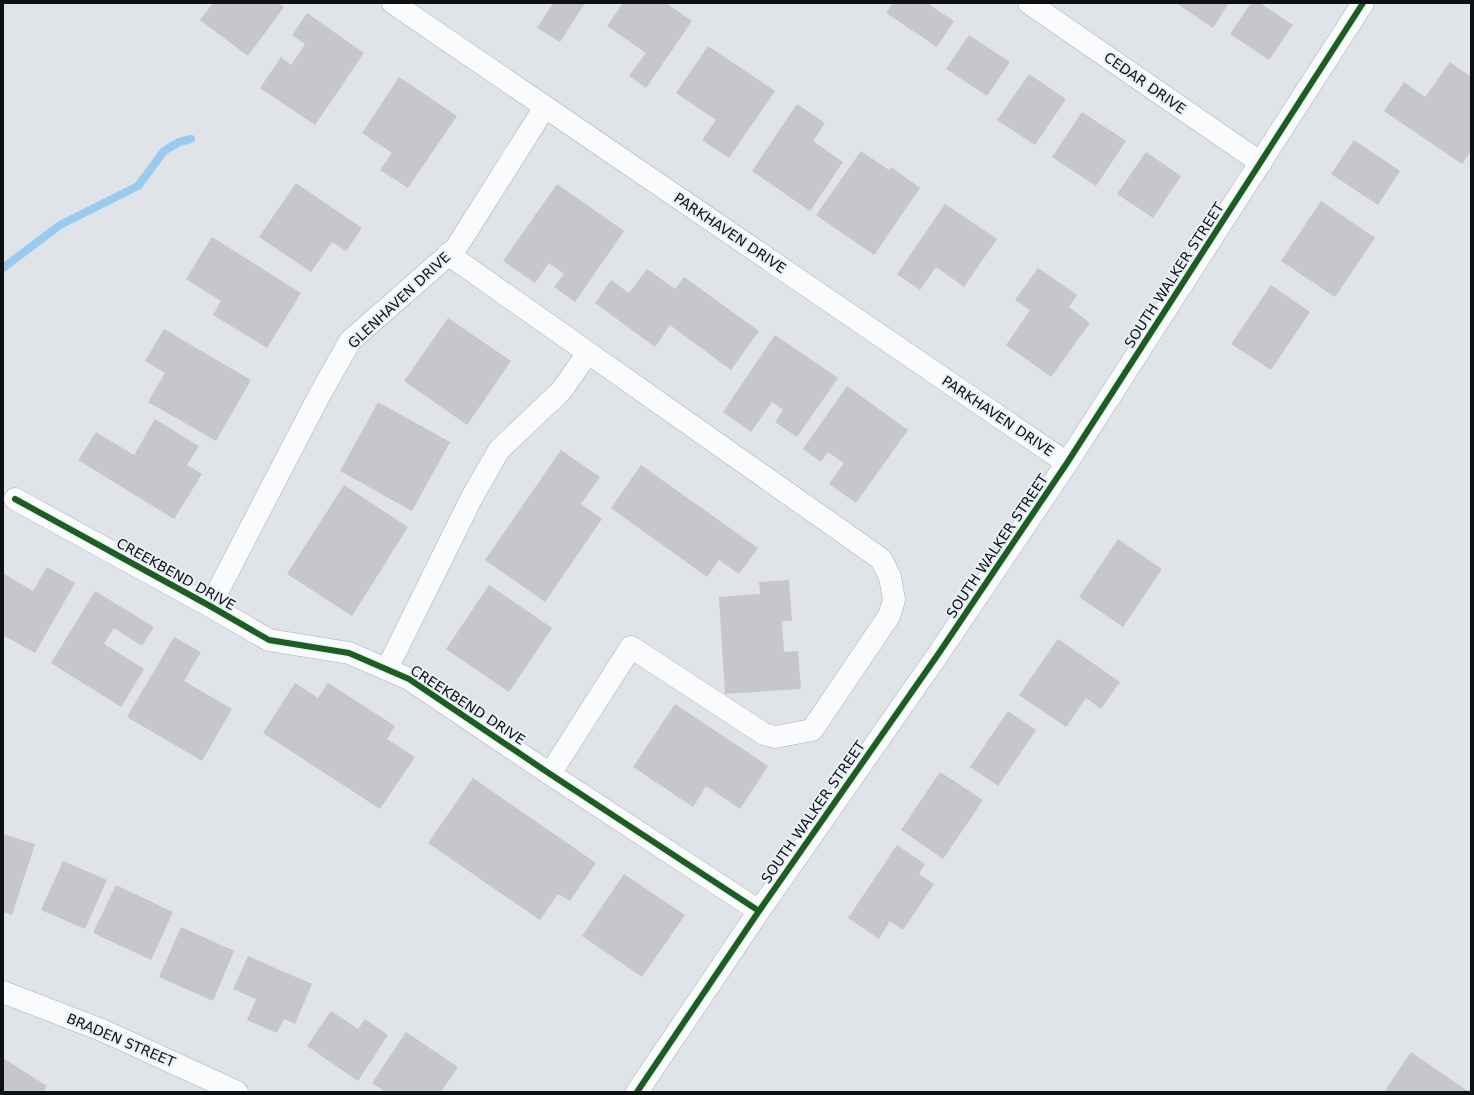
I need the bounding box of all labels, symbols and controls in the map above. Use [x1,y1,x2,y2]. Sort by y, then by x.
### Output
street label: CEDAR DRIVE [1101,49,1189,117]
street label: PARKHAVEN DRIVE [671,190,789,276]
street label: SOUTH WALKER STREET [1121,199,1227,351]
street label: GLENHAVEN DRIVE [345,249,453,351]
street label: PARKHAVEN DRIVE [939,373,1057,459]
street label: SOUTH WALKER STREET [943,471,1051,621]
street label: CREEKBEND DRIVE [114,535,238,613]
street label: CREEKBEND DRIVE [408,662,528,748]
street label: SOUTH WALKER STREET [758,738,868,886]
street label: BRADEN STREET [64,1010,178,1070]

